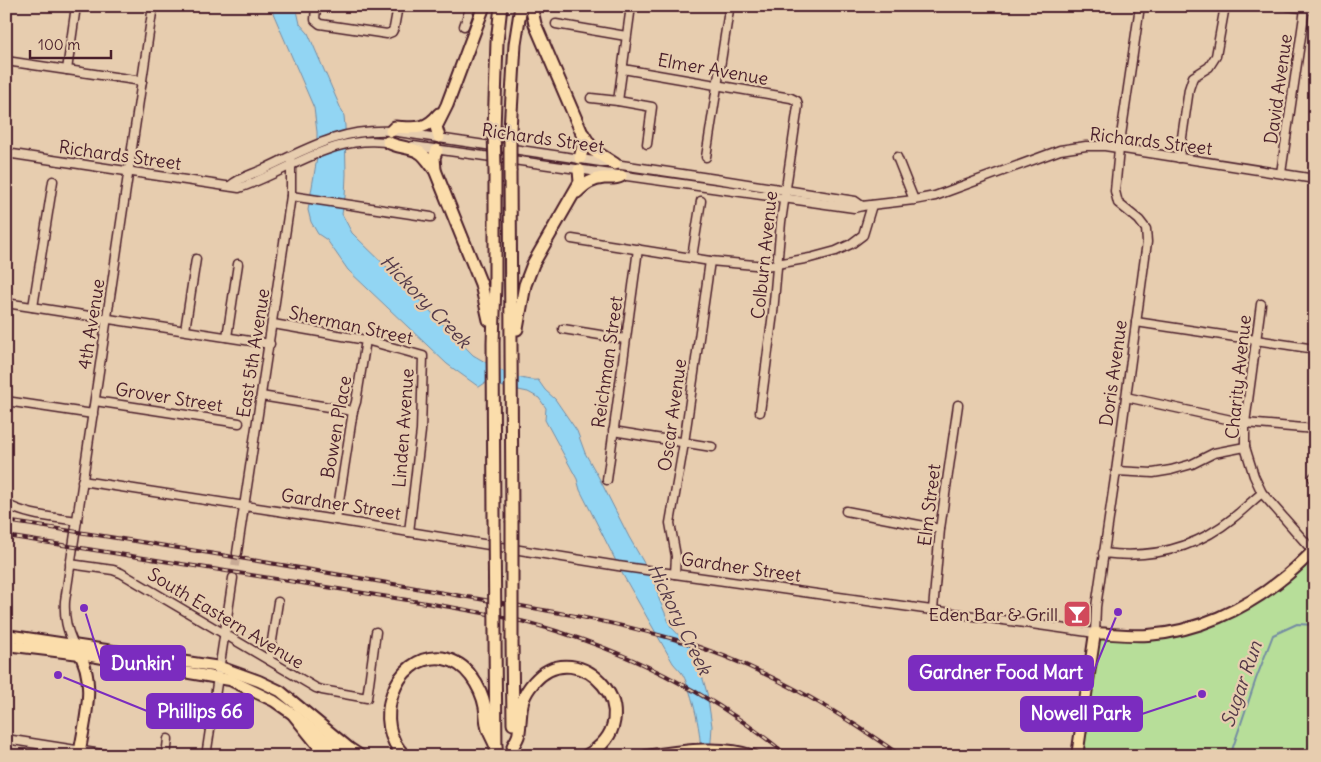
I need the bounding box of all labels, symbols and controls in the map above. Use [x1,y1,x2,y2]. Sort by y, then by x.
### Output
scale bar [30,28,111,60]
street label: David Avenue [1259,32,1297,146]
text: 100 m [38,35,80,54]
street label: Elmer Avenue [656,48,770,90]
street label: Richards Street [480,118,606,158]
street label: Richards Street [1088,122,1214,160]
street label: Richards Street [57,135,183,175]
street label: Colburn Avenue [746,190,782,320]
water label: Hickory Creek [375,249,477,354]
street label: 4th Avenue [72,277,110,371]
street label: East 5th Avenue [231,287,275,419]
street label: Reichman Street [586,294,628,430]
street label: Sherman Street [287,301,415,349]
street label: Charity Avenue [1220,314,1256,440]
street label: Doris Avenue [1094,318,1132,428]
street label: Oscar Avenue [653,357,691,473]
street label: Linden Avenue [387,368,419,488]
street label: Bowen Place [316,374,356,480]
street label: Grover Street [114,377,224,417]
street label: Elm Street [913,463,945,547]
street label: Gardner Street [280,483,402,525]
street label: Gardner Street [680,547,802,587]
water label: Hickory Creek [643,560,718,680]
street label: South Eastern Avenue [144,562,308,674]
bar icon: Eden Bar & Grill [1062,599,1092,629]
place label: Eden Bar & Grill [929,603,1058,626]
water label: Sugar Run [1215,637,1267,730]
callout: Dunkin' [101,646,185,680]
text: Dunkin' [111,651,175,675]
callout: Gardner Food Mart [909,656,1093,690]
text: Gardner Food Mart [919,660,1084,684]
callout: Phillips 66 [147,694,253,728]
callout: Nowell Park [1021,697,1142,731]
text: Phillips 66 [157,699,243,723]
text: Nowell Park [1030,701,1132,725]

